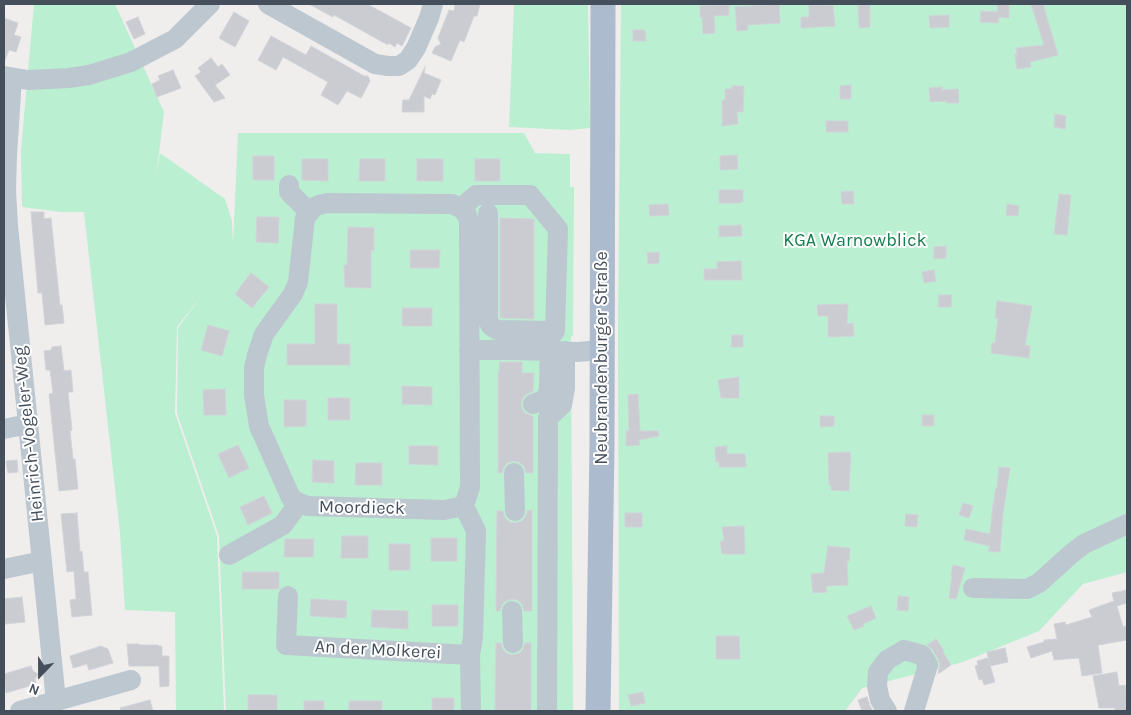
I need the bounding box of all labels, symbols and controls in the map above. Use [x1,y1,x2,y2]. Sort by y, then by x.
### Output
park label: KGA Warnowblick [783,230,927,252]
street label: Neubrandenburger Straße [591,251,613,465]
street label: Heinrich-Vogeler-Weg [9,345,49,523]
street label: Moordieck [319,496,405,520]
street label: An der Molkerei [314,636,442,664]
north arrow [15,650,65,700]
text: N [26,680,42,699]

